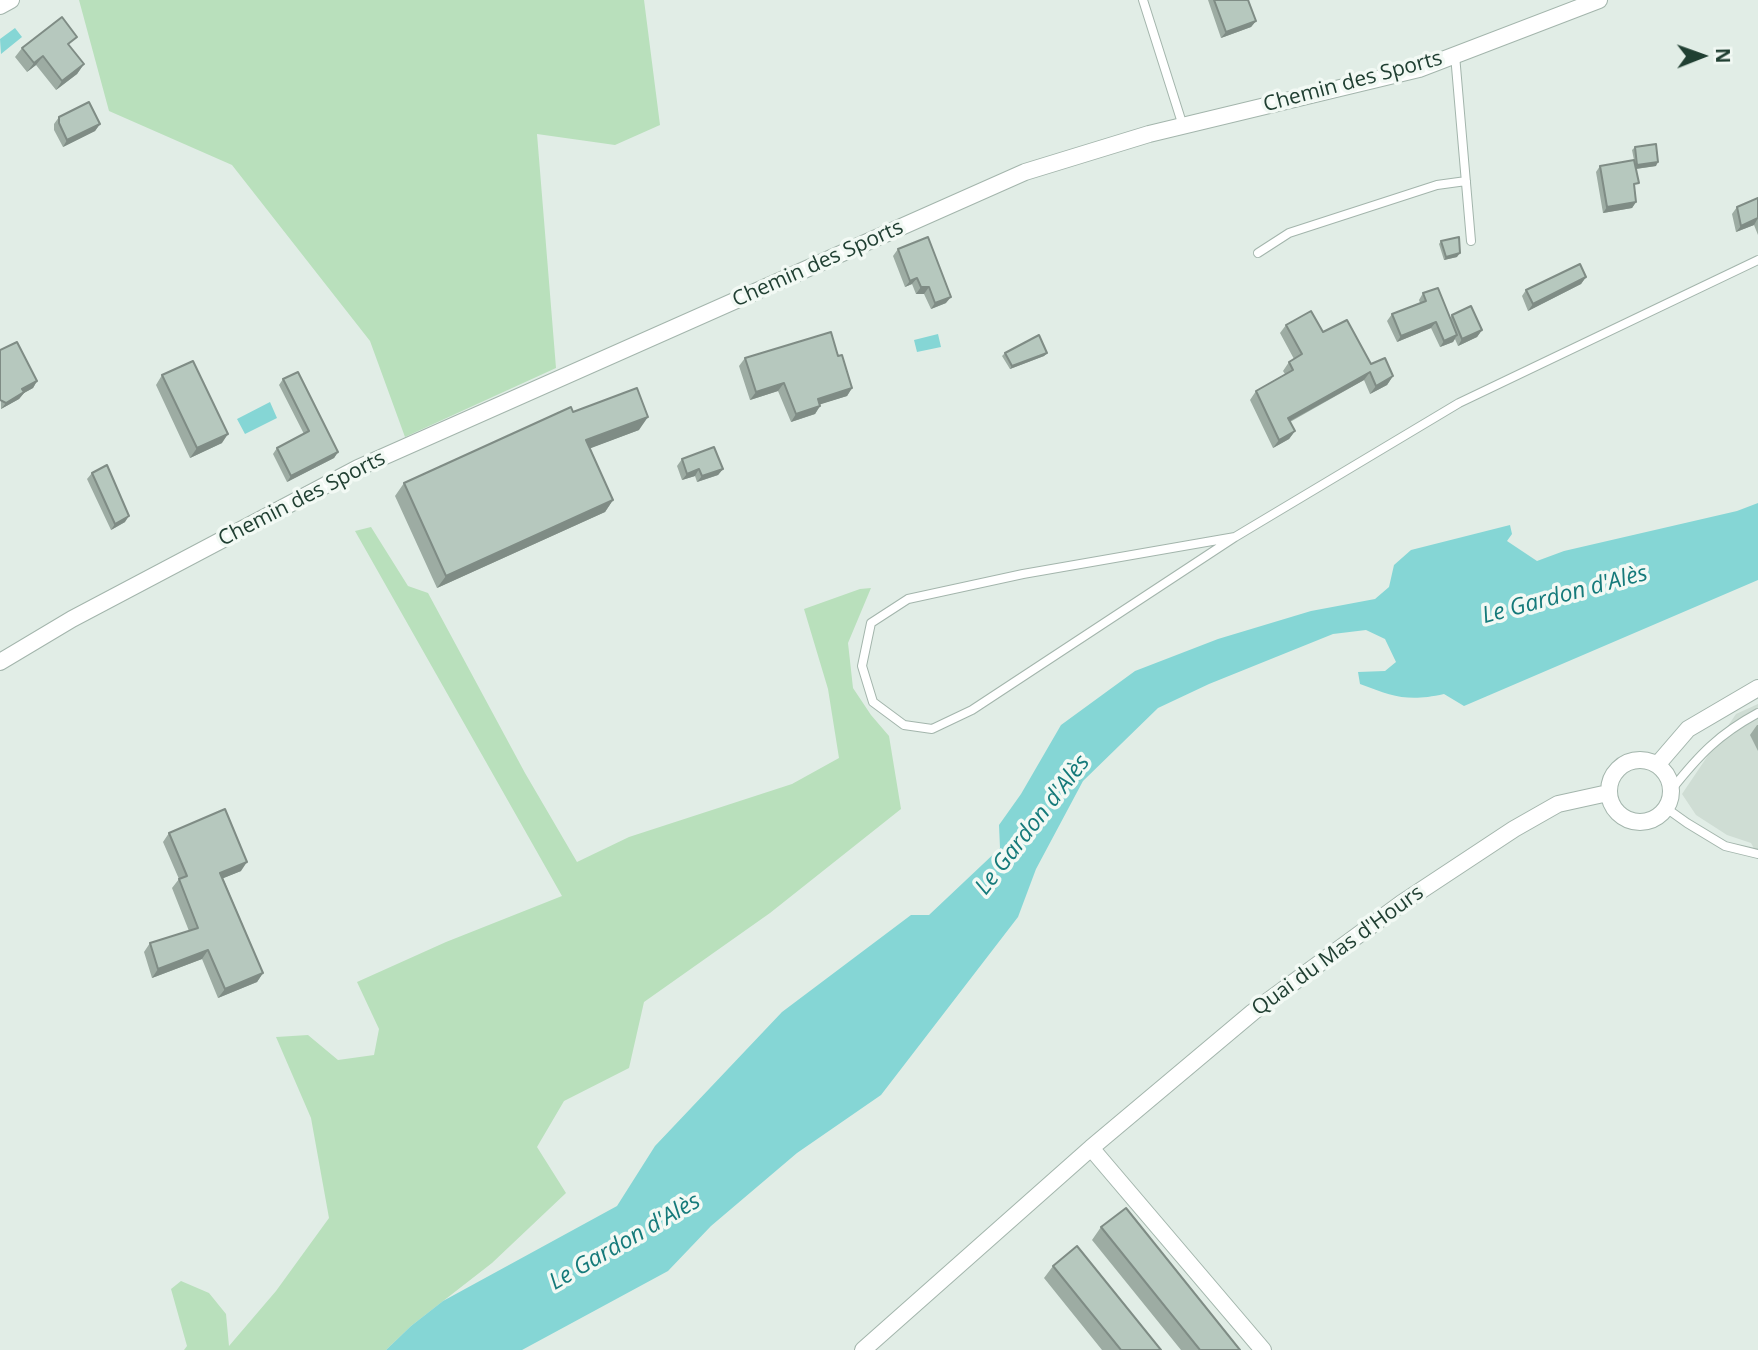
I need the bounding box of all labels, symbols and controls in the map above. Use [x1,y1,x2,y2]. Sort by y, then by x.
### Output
north arrow [1667,21,1737,91]
street label: Chemin des Sports [1261,46,1445,118]
text: N [1710,48,1736,64]
street label: Chemin des Sports [729,215,907,313]
street label: Chemin des Sports [214,446,390,552]
water label: Le Gardon d'Alès [1479,560,1651,630]
water label: Le Gardon d'Alès [970,750,1096,900]
street label: Quai du Mas d'Hours [1247,880,1429,1022]
water label: Le Gardon d'Alès [545,1188,705,1296]

